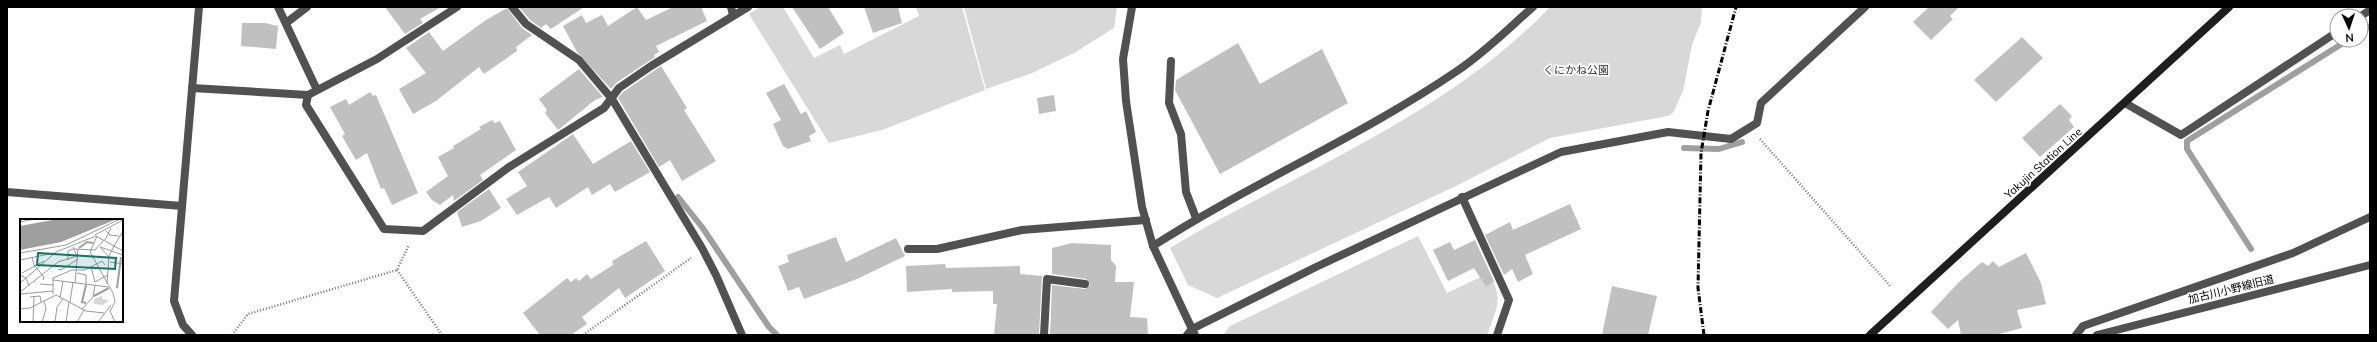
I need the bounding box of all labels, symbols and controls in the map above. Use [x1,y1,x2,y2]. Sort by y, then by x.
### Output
north arrow [2329,8,2369,48]
text: N [2345,31,2354,45]
park label: くにかね公園 [1543,63,1609,77]
street label: Yakujin Station Line [2001,125,2085,202]
inset map [20,219,123,322]
street label: 加古川小野線旧道 [2187,272,2275,306]

